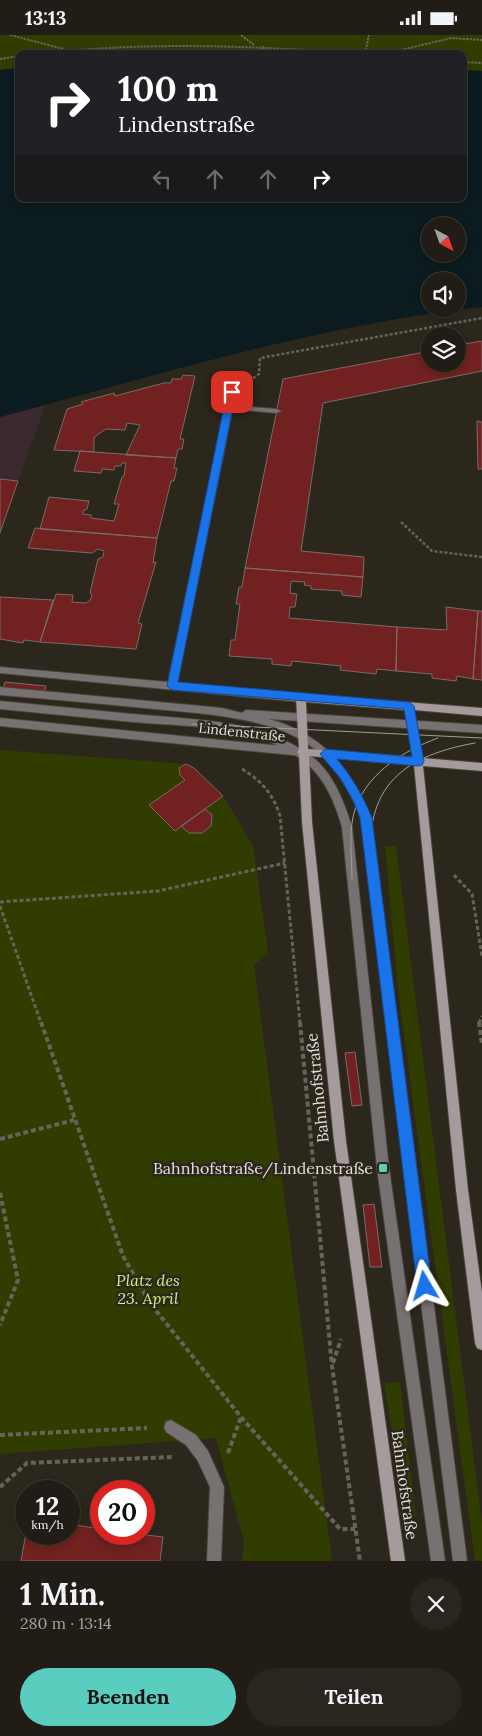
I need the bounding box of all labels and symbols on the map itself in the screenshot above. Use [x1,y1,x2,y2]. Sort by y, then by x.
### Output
north arrow [421,217,466,263]
pin [211,371,253,413]
street label: Lindenstraße [198,718,287,746]
street label: Bahnhofstraße [301,1032,333,1144]
place label: Bahnhofstraße/Lindenstraße [153,1158,373,1179]
marker: Bahnhofstraße/Lindenstraße [377,1162,389,1174]
position arrow [398,1259,450,1311]
park label: Platz des 23. April [116,1270,180,1308]
street label: Bahnhofstraße [387,1429,423,1541]
speed limit sign: 20 [90,1480,155,1545]

